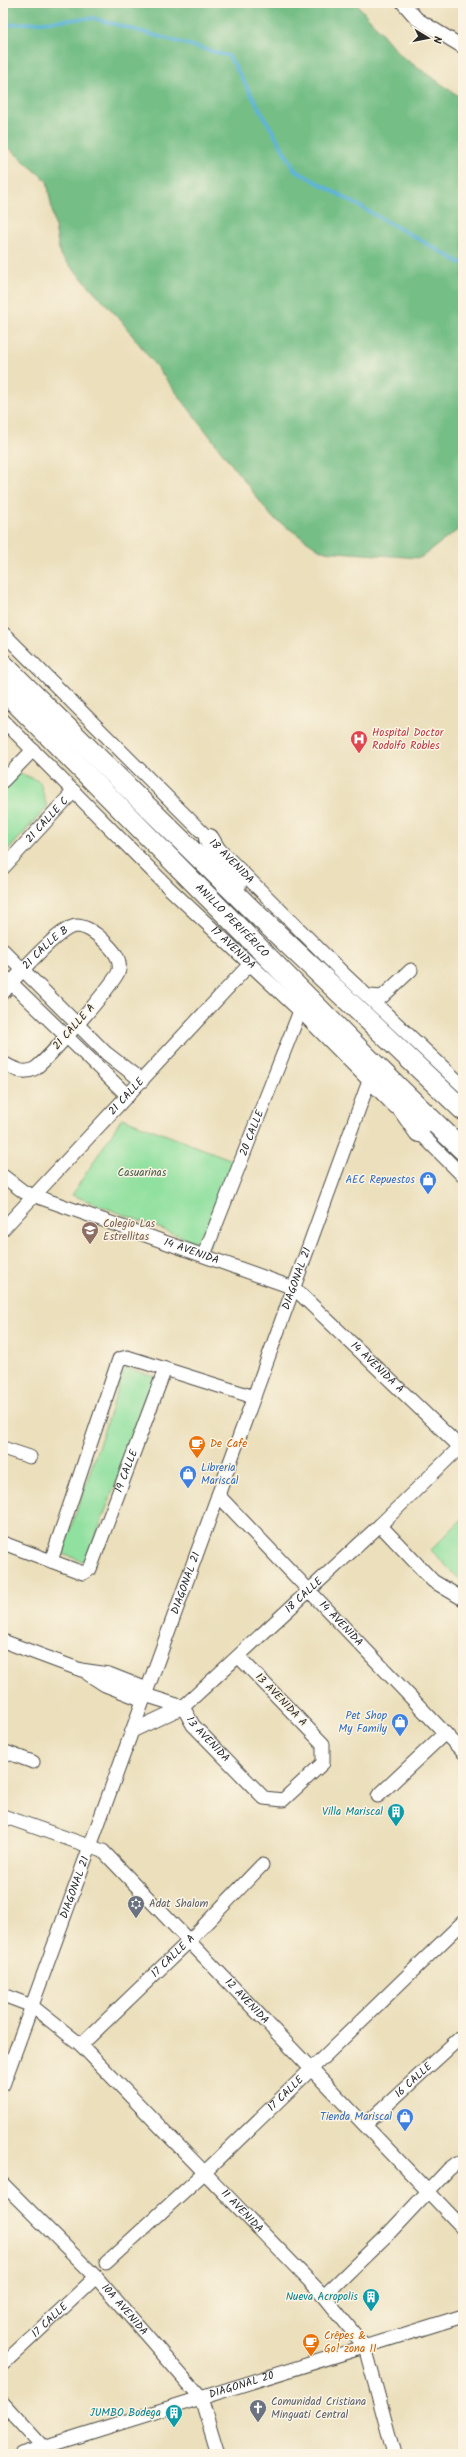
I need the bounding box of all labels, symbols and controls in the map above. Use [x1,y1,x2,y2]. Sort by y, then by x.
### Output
north arrow [408,18,448,58]
text: N [427,35,446,45]
place label: Hospital Doctor Rodolfo Robles [372,724,445,755]
hospital icon: Hospital Doctor Rodolfo Robles [349,729,369,754]
street label: 21 CALLE C [21,793,73,847]
street label: 18 AVENIDA [204,834,259,889]
street label: ANILLO PERIFÉRICO [191,879,273,962]
street label: 21 CALLE B [18,922,72,974]
street label: 17 AVENIDA [206,922,260,974]
street label: 21 CALLE A [48,1000,100,1054]
street label: 21 CALLE [104,1073,149,1120]
street label: 20 CALLE [235,1107,269,1159]
park label: Casuarinas [118,1164,167,1182]
shop icon: AEC Repuestos [418,1170,438,1195]
place label: AEC Repuestos [345,1171,415,1189]
place label: Colegio Las Estrellitas [103,1215,156,1246]
school or university icon: Colegio Las Estrellitas [80,1220,100,1245]
street label: 14 AVENIDA [161,1233,222,1270]
street label: DIAGONAL 21 [277,1245,316,1313]
street label: 14 AVENIDA A [346,1337,408,1398]
cafe icon: De Cafe [187,1434,207,1459]
place label: De Cafe [210,1435,247,1453]
street label: 19 CALLE [110,1446,143,1495]
place label: Libreria Mariscal [201,1459,239,1490]
shop icon: Libreria Mariscal [178,1464,198,1489]
street label: DIAGONAL 21 [166,1550,206,1617]
street label: 18 CALLE [281,1573,327,1618]
street label: 14 AVENIDA [314,1597,367,1651]
street label: 13 AVENIDA A [251,1669,312,1731]
place label: Pet Shop My Family [339,1707,388,1738]
shop icon: Pet Shop My Family [390,1712,410,1737]
street label: 13 AVENIDA [181,1713,234,1767]
building icon: Villa Mariscal [386,1802,406,1827]
place label: Villa Mariscal [322,1803,383,1821]
street label: DIAGONAL 21 [55,1854,95,1921]
synagogue icon: Adat Shalom [126,1894,146,1919]
place label: Adat Shalom [149,1895,209,1913]
street label: 17 CALLE A [147,1930,200,1982]
street label: 12 AVENIDA [220,1974,273,2029]
street label: 16 CALLE [391,2058,437,2102]
street label: 17 CALLE [263,2071,309,2116]
shop icon: Tienda Mariscal [395,2107,415,2132]
place label: Tienda Mariscal [320,2108,392,2126]
street label: 11 AVENIDA [216,2185,268,2237]
street label: 10A AVENIDA [97,2280,152,2340]
building icon: Nueva Acropolis [361,2287,381,2312]
place label: Nueva Acropolis [286,2288,358,2306]
street label: 17 CALLE [27,2298,73,2342]
place label: Crêpes & Go! zona 11 [324,2327,376,2358]
cafe icon: Crêpes & Go! zona 11 [301,2332,321,2357]
street label: DIAGONAL 20 [207,2366,277,2404]
place label: Comunidad Cristiana Minguati Central [271,2393,366,2424]
church icon: Comunidad Cristiana Minguati Central [248,2398,268,2423]
building icon: JUMBO Bodega [164,2403,184,2428]
place label: JUMBO Bodega [90,2404,161,2422]

